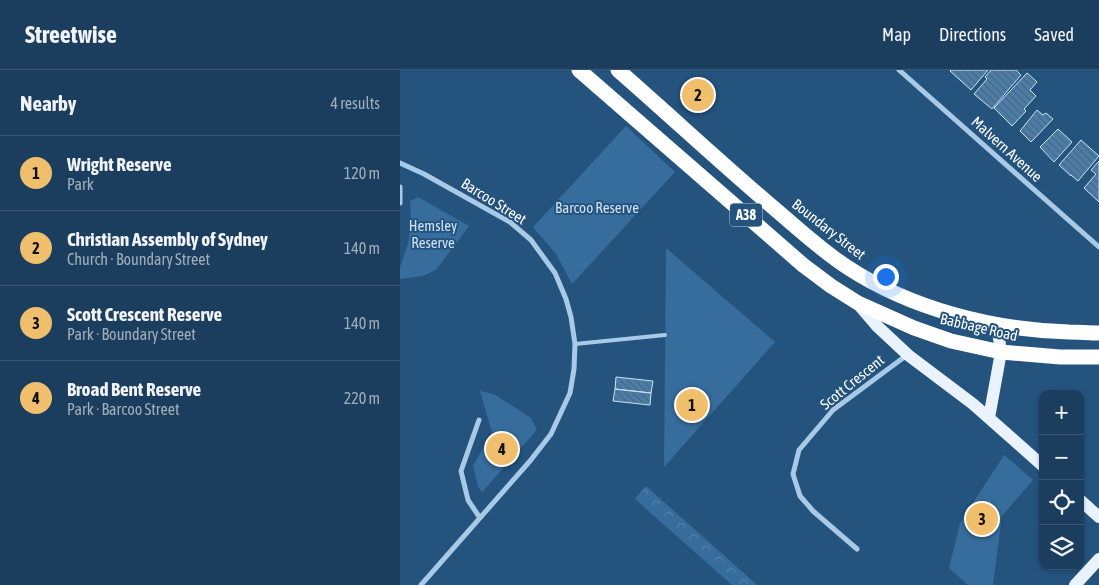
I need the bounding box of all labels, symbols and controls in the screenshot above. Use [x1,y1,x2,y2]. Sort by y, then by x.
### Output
text: Streetwise [25,21,117,48]
text: Map [882,24,911,45]
text: Directions [939,24,1006,45]
text: Saved [1034,24,1074,45]
pin: 2 [682,76,714,114]
text: Nearby [20,91,76,115]
text: 4 results [330,94,380,112]
street label: Malvern Avenue [968,113,1046,185]
text: Wright Reserve [67,153,172,175]
text: 1 [32,164,40,182]
text: 120 m [344,164,380,182]
street label: Barcoo Street [458,174,530,228]
text: Park [67,175,94,193]
street label: Boundary Street [789,195,869,263]
park label: Barcoo Reserve [555,199,639,216]
road number: A38 [730,204,762,226]
park label: Hemsley Reserve [409,217,457,251]
text: Christian Assembly of Sydney [67,228,268,250]
text: 2 [32,239,40,257]
text: 140 m [344,239,380,257]
text: Church · Boundary Street [67,250,210,268]
your location [873,264,899,290]
text: Scott Crescent Reserve [67,303,222,325]
street label: Babbage Road [939,310,1019,344]
text: 3 [32,314,40,332]
text: 140 m [344,314,380,332]
text: Park · Boundary Street [67,325,196,343]
street label: Scott Crescent [817,351,887,413]
text: Broad Bent Reserve [67,378,201,400]
pin: 1 [676,386,708,424]
text: 4 [32,389,40,407]
text: 220 m [344,389,380,407]
map controls [1039,390,1084,570]
button: + [1039,390,1084,435]
text: Park · Barcoo Street [67,400,180,418]
pin: 4 [486,430,518,468]
button: − [1039,435,1084,480]
button: locate [1039,480,1084,525]
pin: 3 [966,500,998,538]
button: layers [1039,525,1084,570]

